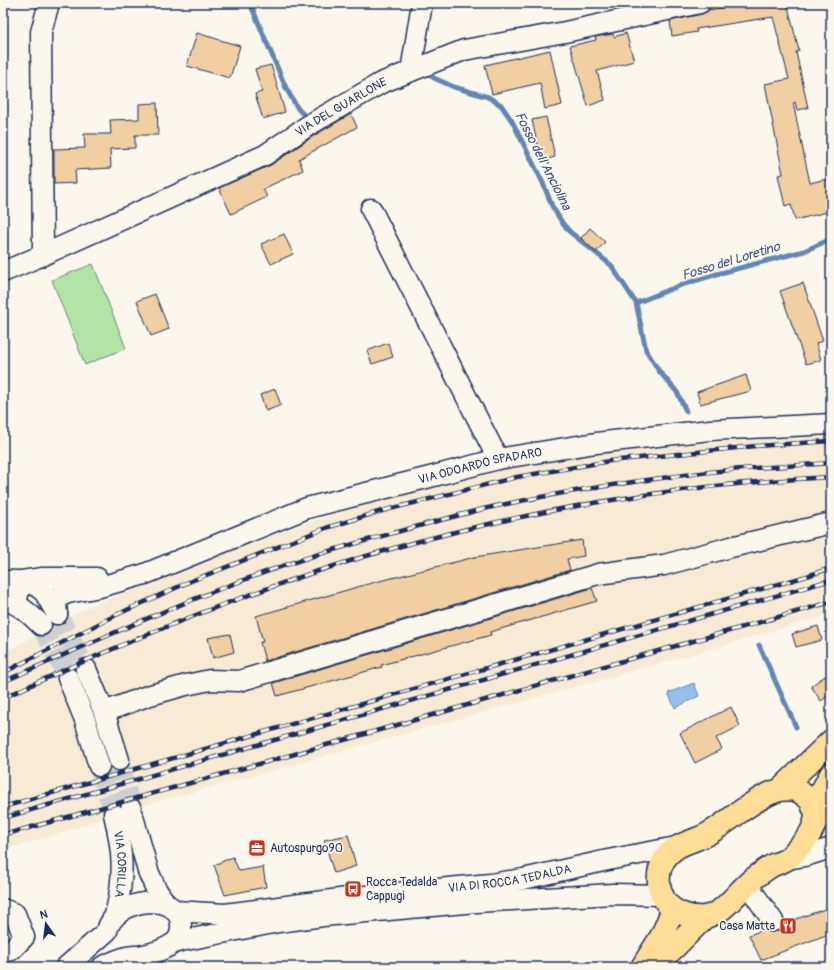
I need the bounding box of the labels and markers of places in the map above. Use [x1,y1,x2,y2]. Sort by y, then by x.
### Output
office icon: Autospurgo90 [247,838,267,858]
place label: Autospurgo90 [270,841,343,856]
place label: Rocca Tedalda Cappugi [366,875,438,904]
bus stop icon: Rocca Tedalda Cappugi [343,879,363,899]
restaurant icon: Casa Matta [778,916,798,936]
place label: Casa Matta [719,919,775,934]

